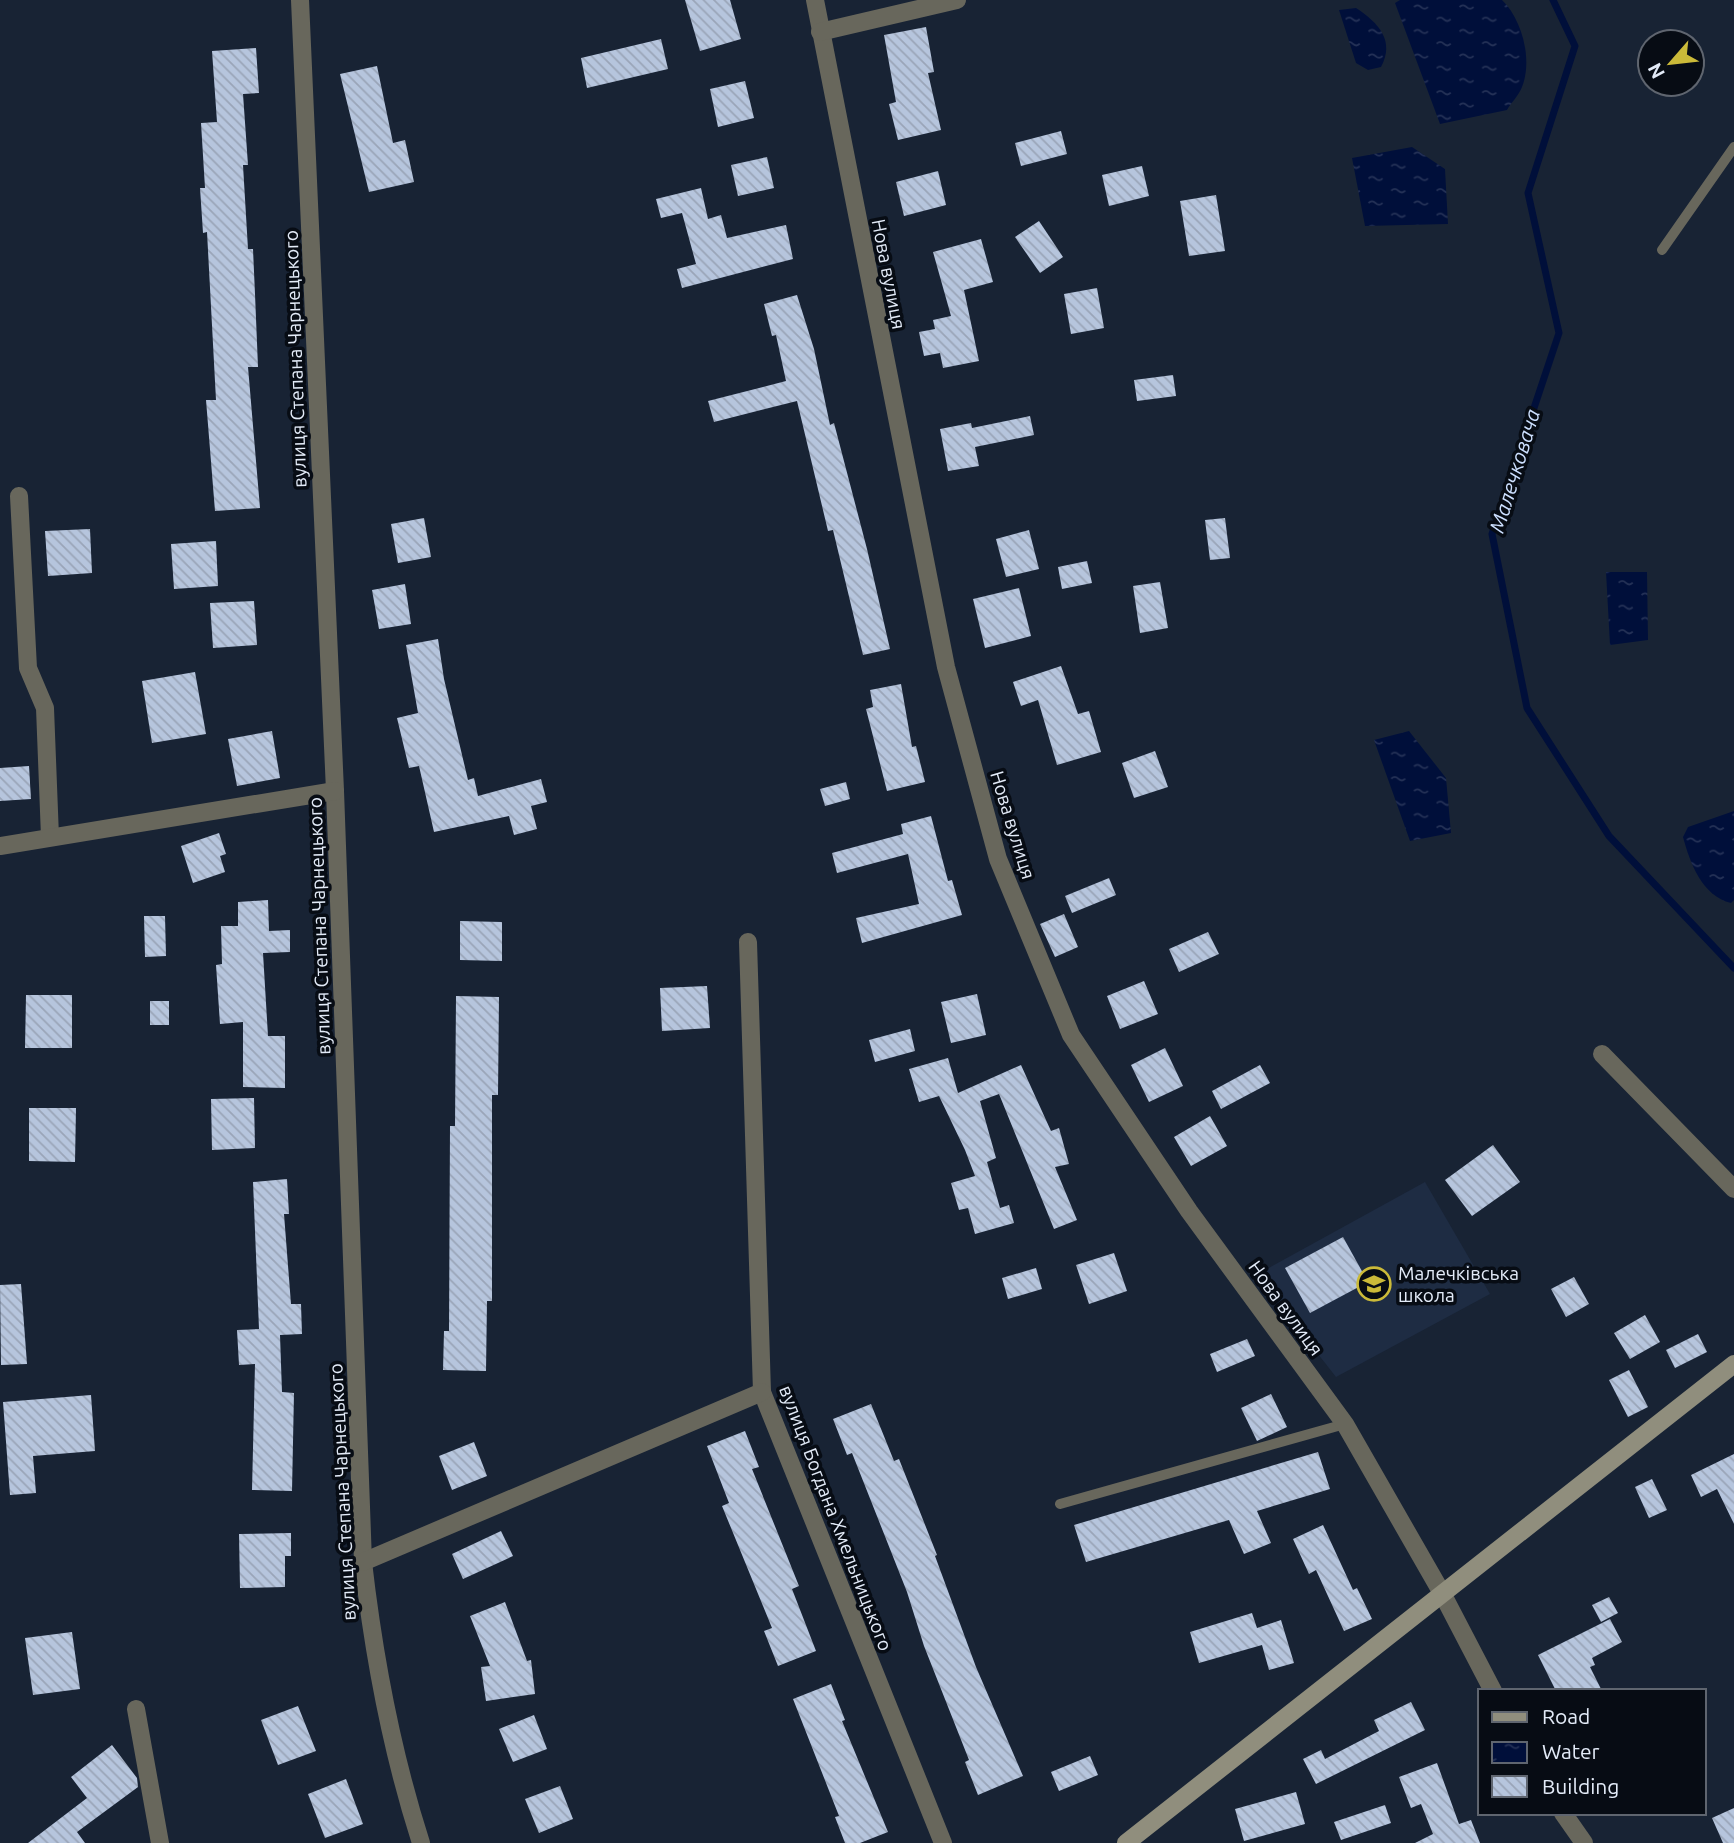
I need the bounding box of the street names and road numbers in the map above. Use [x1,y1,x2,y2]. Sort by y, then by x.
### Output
street label: Нова вулиця [868,217,910,331]
street label: вулиця Степана Чарнецького [280,230,310,488]
street label: Нова вулиця [986,768,1040,882]
street label: вулиця Степана Чарнецького [304,797,334,1055]
street label: Нова вулиця [1244,1256,1328,1360]
street label: вулиця Степана Чарнецького [324,1363,360,1621]
street label: вулиця Богдана Хмельницького [775,1382,897,1654]

